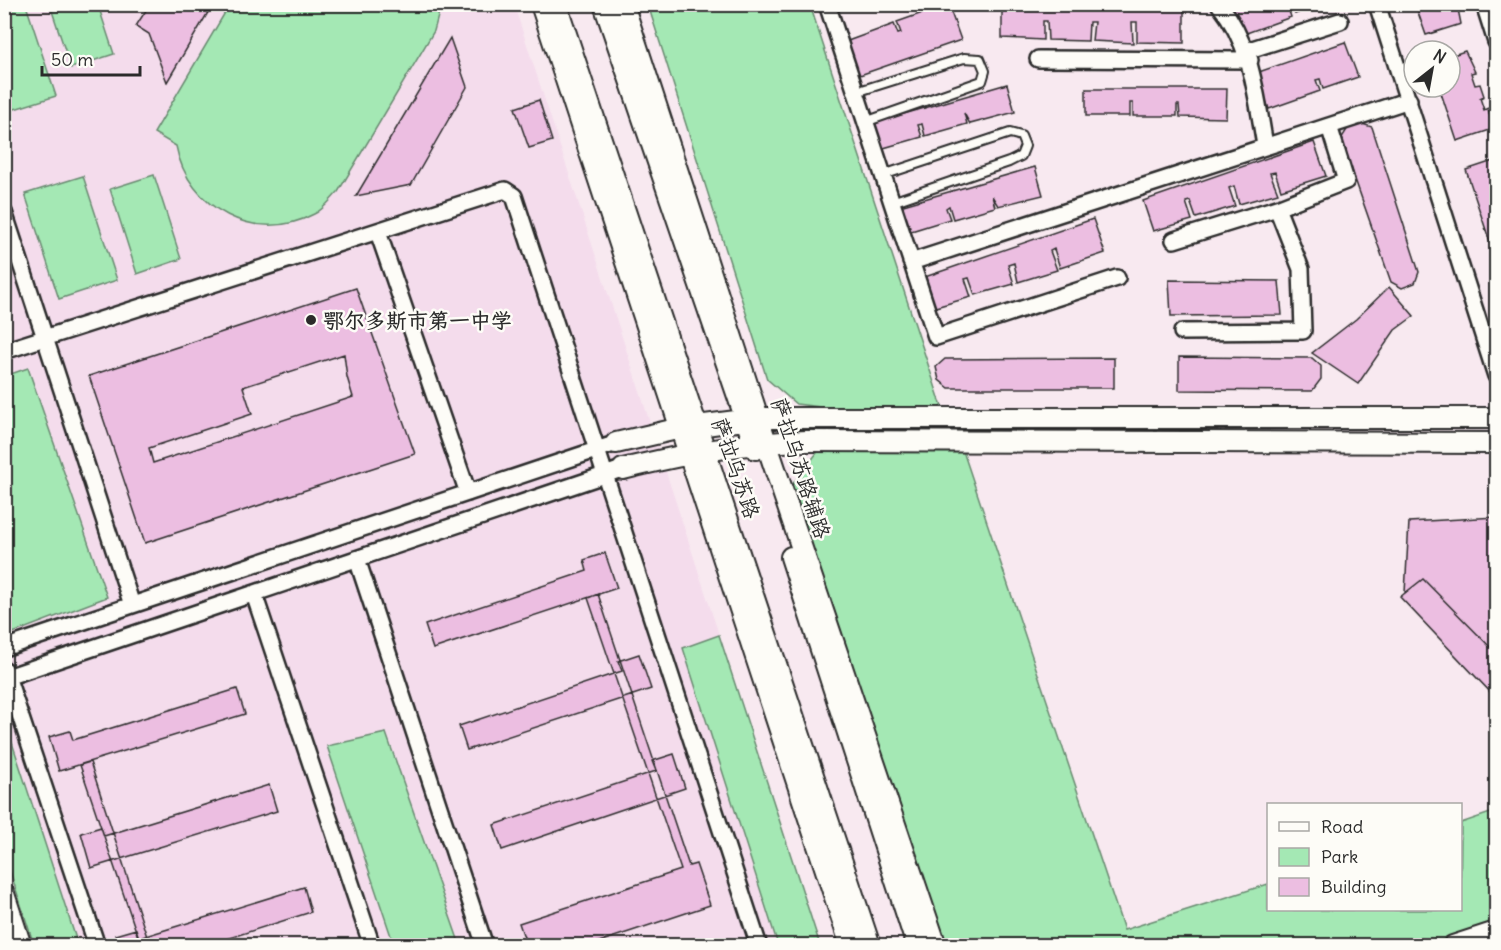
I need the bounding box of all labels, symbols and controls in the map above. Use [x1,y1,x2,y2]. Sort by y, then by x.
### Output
scale bar [42,39,140,77]
north arrow [1402,39,1462,99]
text: N [1430,45,1450,68]
text: 50 m [51,48,93,71]
place label: 鄂尔多斯市第一中学 [323,307,512,334]
marker: 鄂尔多斯市第一中学 [304,313,318,327]
street label: 萨拉乌苏路辅路 [765,394,837,542]
street label: 萨拉乌苏路 [706,414,766,522]
legend [1267,803,1462,911]
text: Road [1321,815,1364,838]
text: Park [1321,845,1358,868]
text: Building [1321,875,1386,898]

